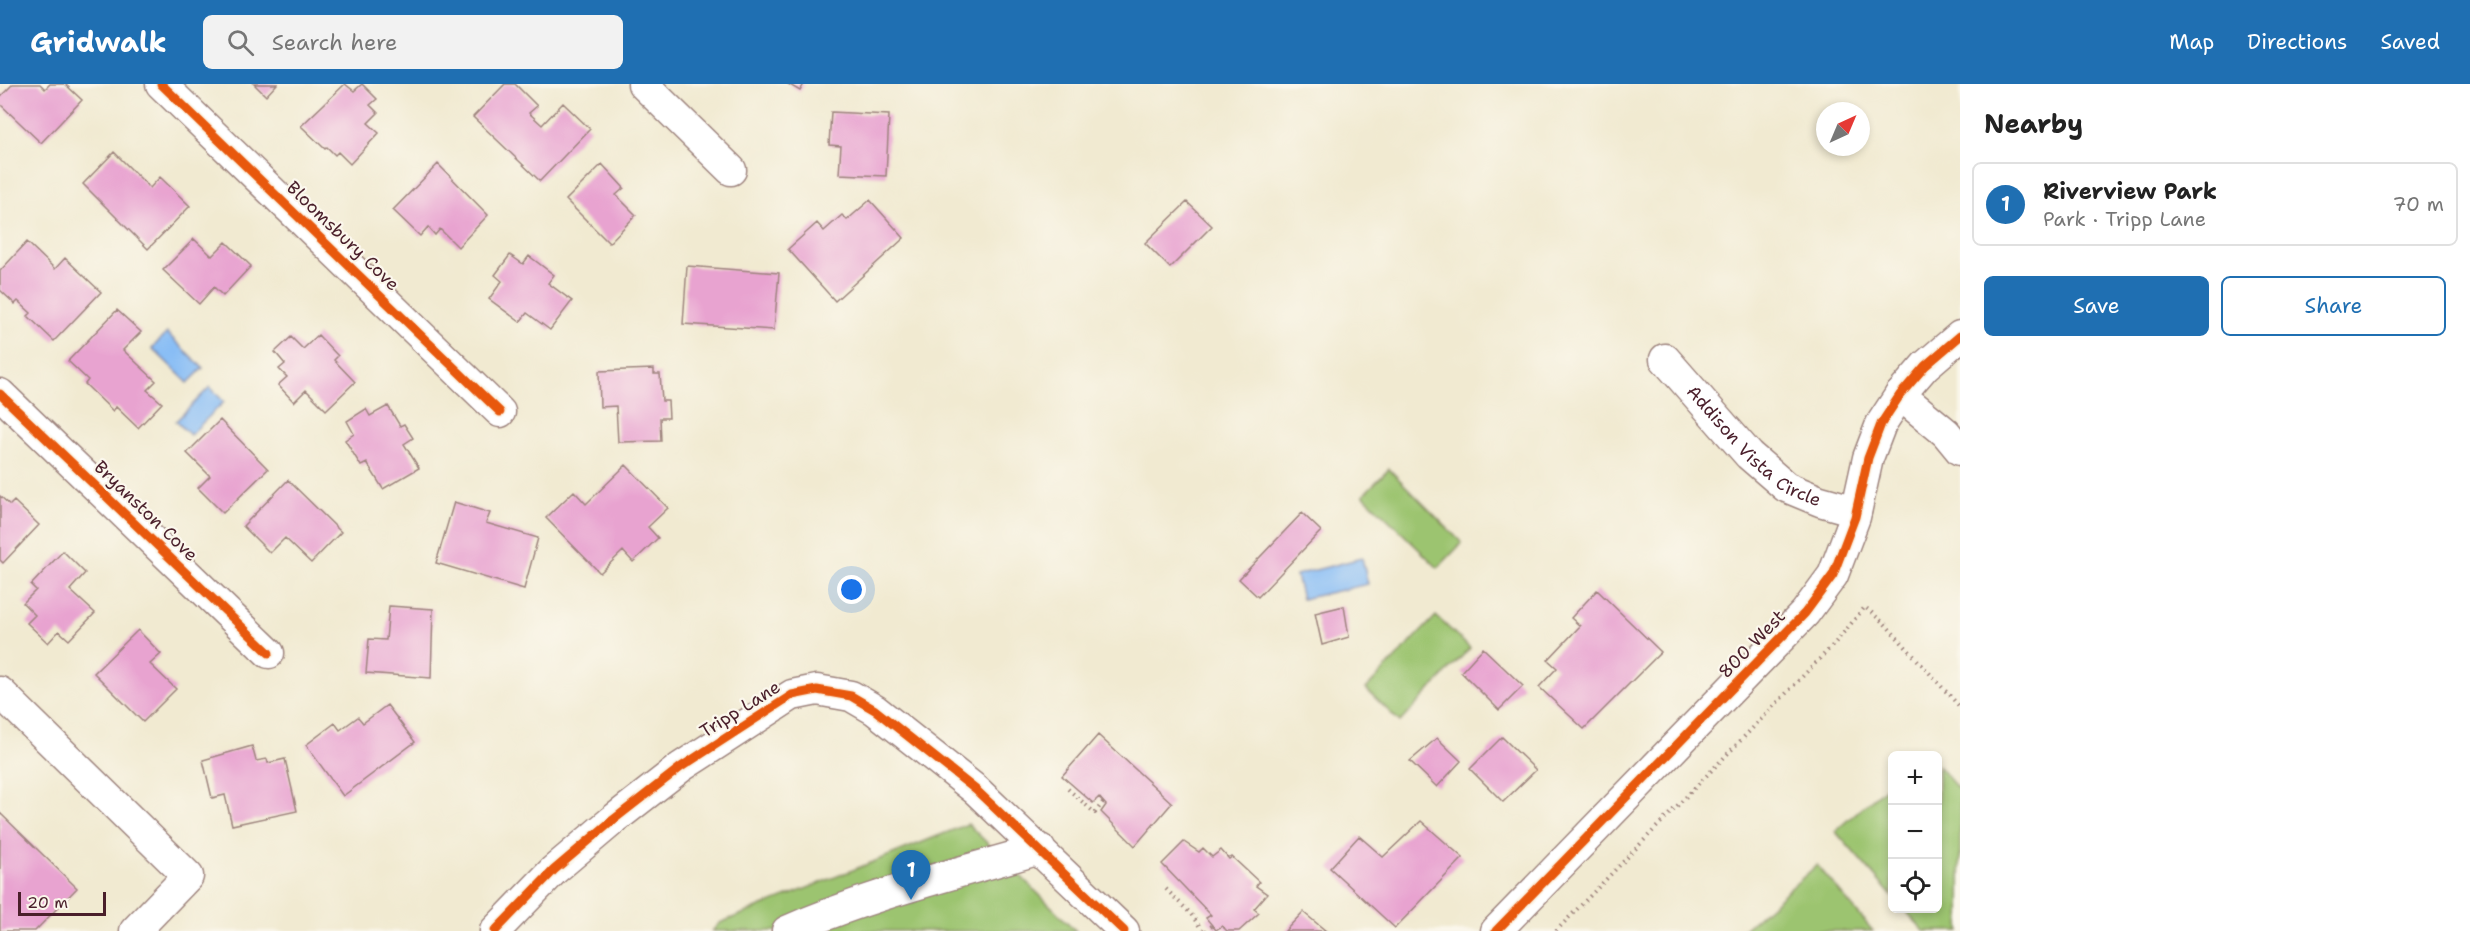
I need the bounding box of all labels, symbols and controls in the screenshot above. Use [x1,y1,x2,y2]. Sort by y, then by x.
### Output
search box [203,15,623,69]
text: Gridwalk [30,23,167,61]
icon: search [224,26,257,59]
text: Search here [272,28,398,57]
text: Map [2169,28,2214,56]
text: Directions [2247,28,2347,56]
text: Saved [2380,28,2440,56]
north arrow [1816,102,1870,156]
text: Nearby [1984,106,2083,141]
street label: Bloomsbury Cove [281,176,405,296]
text: Riverview Park [2043,177,2217,206]
text: 1 [2001,191,2010,217]
text: 70 m [2392,191,2444,217]
text: Park · Tripp Lane [2043,206,2206,232]
button: Save [1984,276,2209,336]
button: Share [2221,276,2446,336]
street label: Addison Vista Circle [1681,380,1825,512]
street label: Bryanston Cove [89,455,203,567]
your location [837,575,866,604]
street label: 800 West [1713,604,1791,683]
street label: Tripp Lane [695,675,785,743]
map controls [1888,751,1942,913]
button: + [1888,751,1942,805]
button: − [1888,805,1942,859]
pin: 1 [892,850,930,900]
button: locate [1888,859,1942,913]
scale bar [18,889,106,916]
text: 20 m [27,892,68,913]

